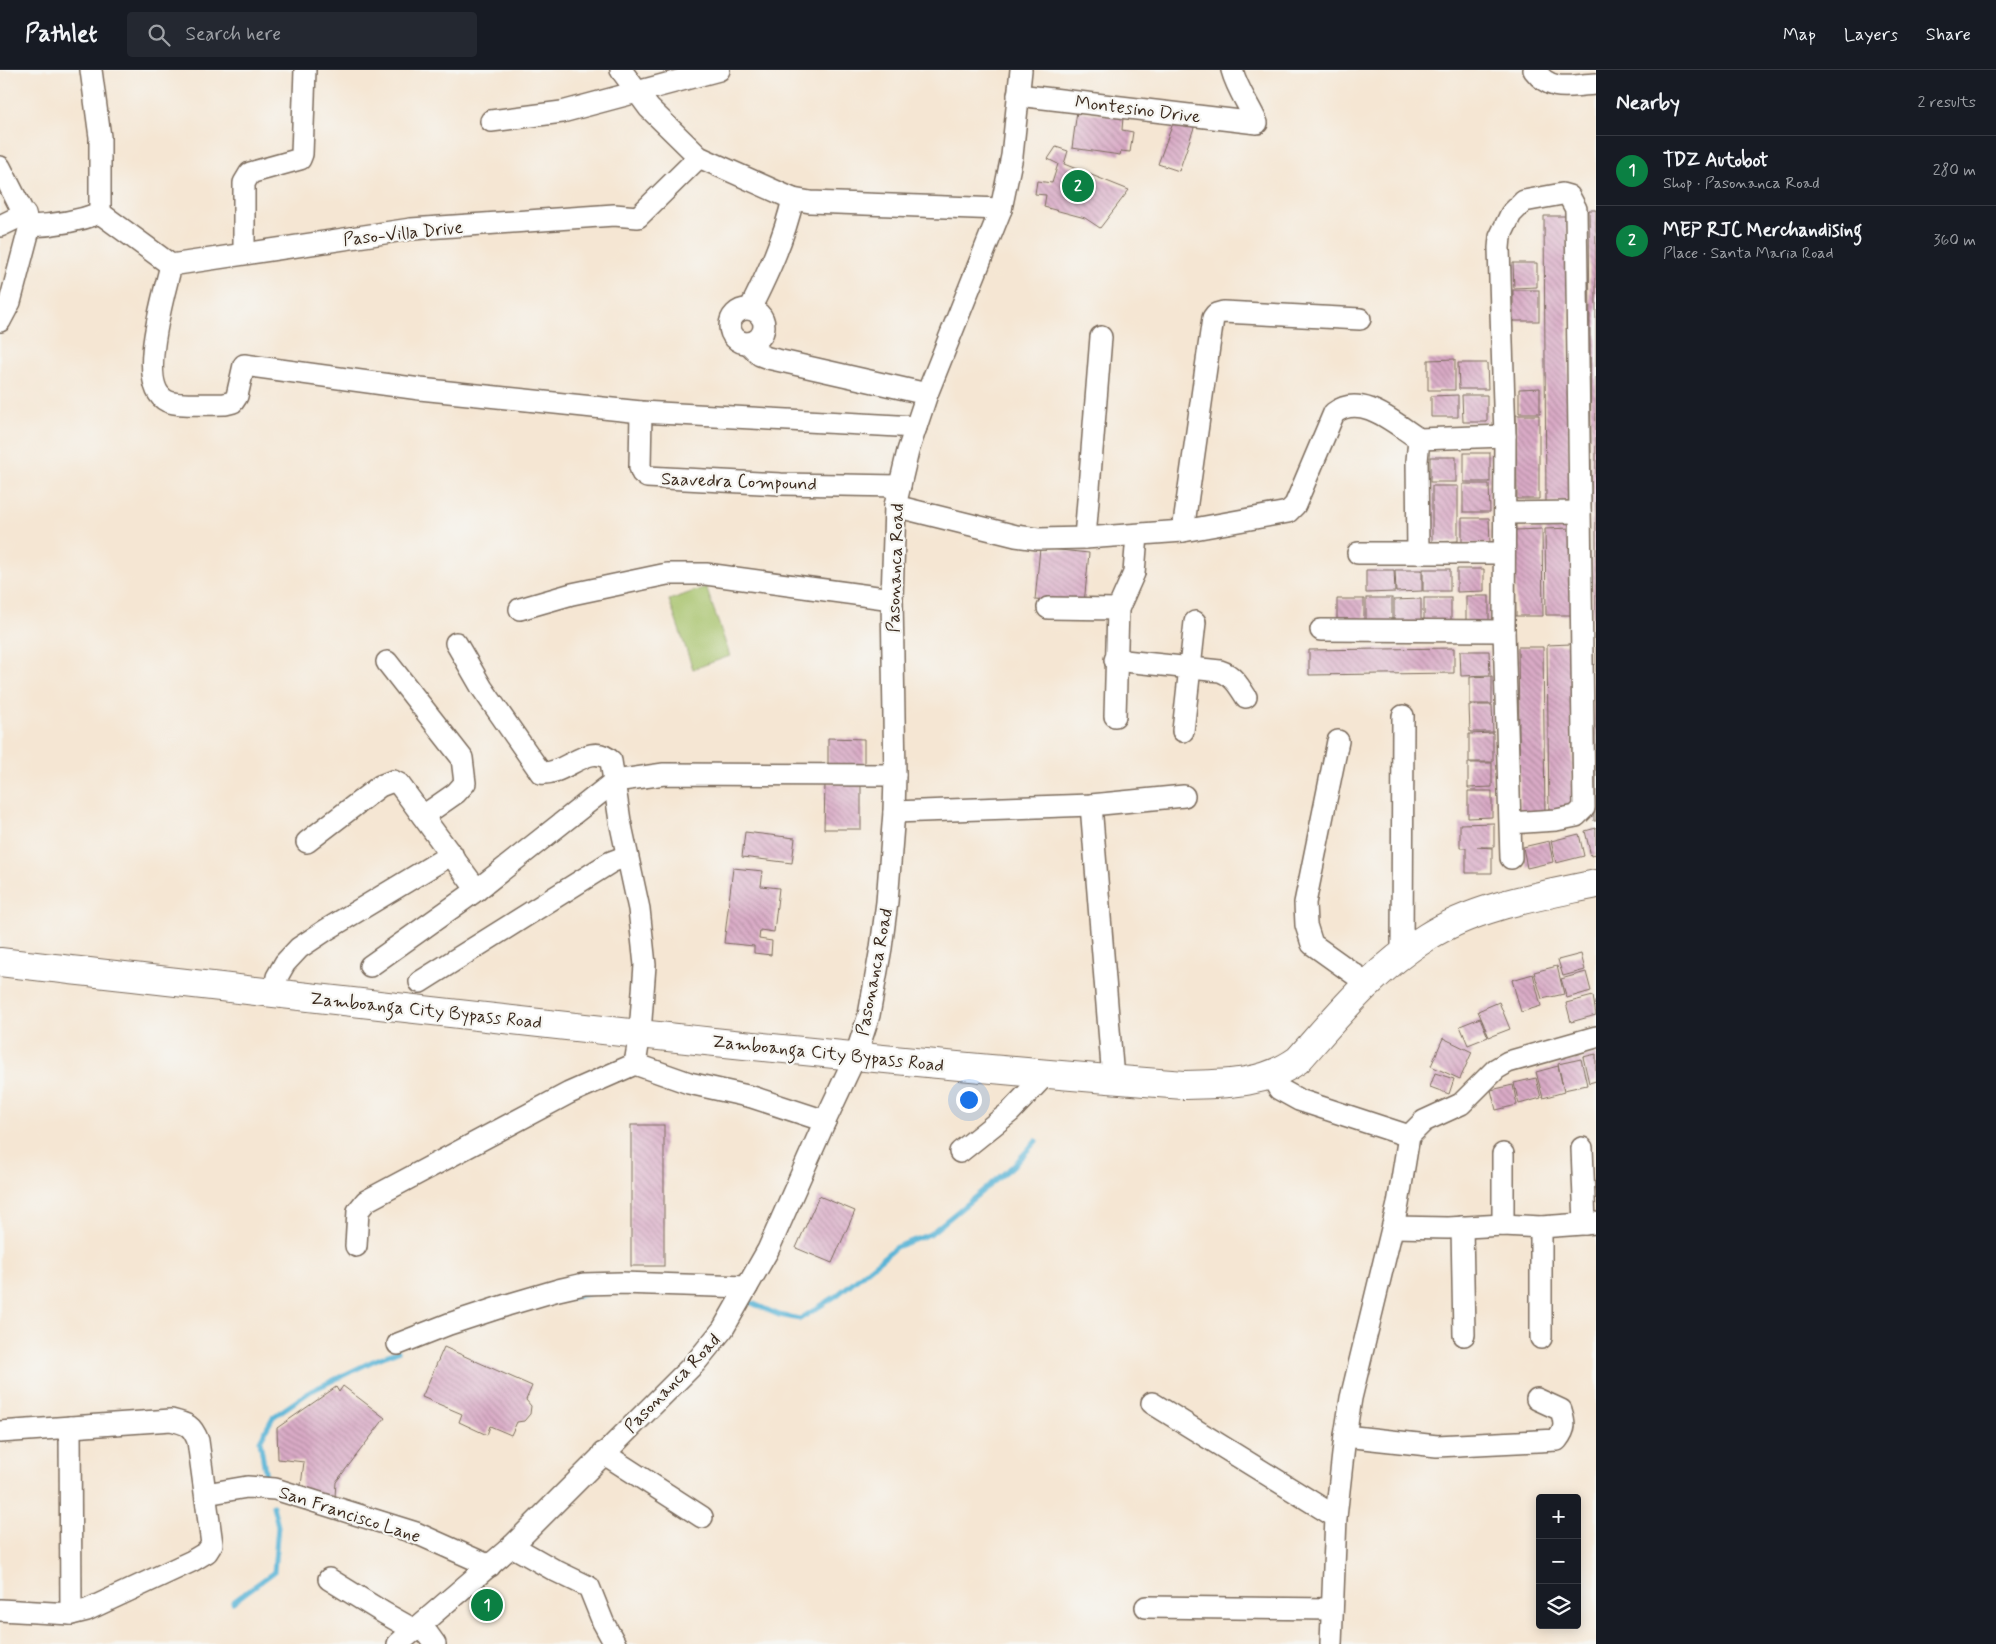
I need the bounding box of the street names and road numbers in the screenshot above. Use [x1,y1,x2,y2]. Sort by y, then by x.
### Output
street label: Montesino Drive [1074,90,1202,130]
street label: Paso-Villa Drive [342,216,464,252]
street label: Saavedra Compound [661,467,817,497]
street label: Pasonanca Road [882,503,910,633]
street label: Pasonanca Road [851,906,899,1038]
street label: Zamboanga City Bypass Road [309,987,543,1037]
street label: Zamboanga City Bypass Road [711,1030,945,1080]
street label: Pasonanca Road [619,1329,726,1439]
street label: San Francisco Lane [276,1481,423,1549]

